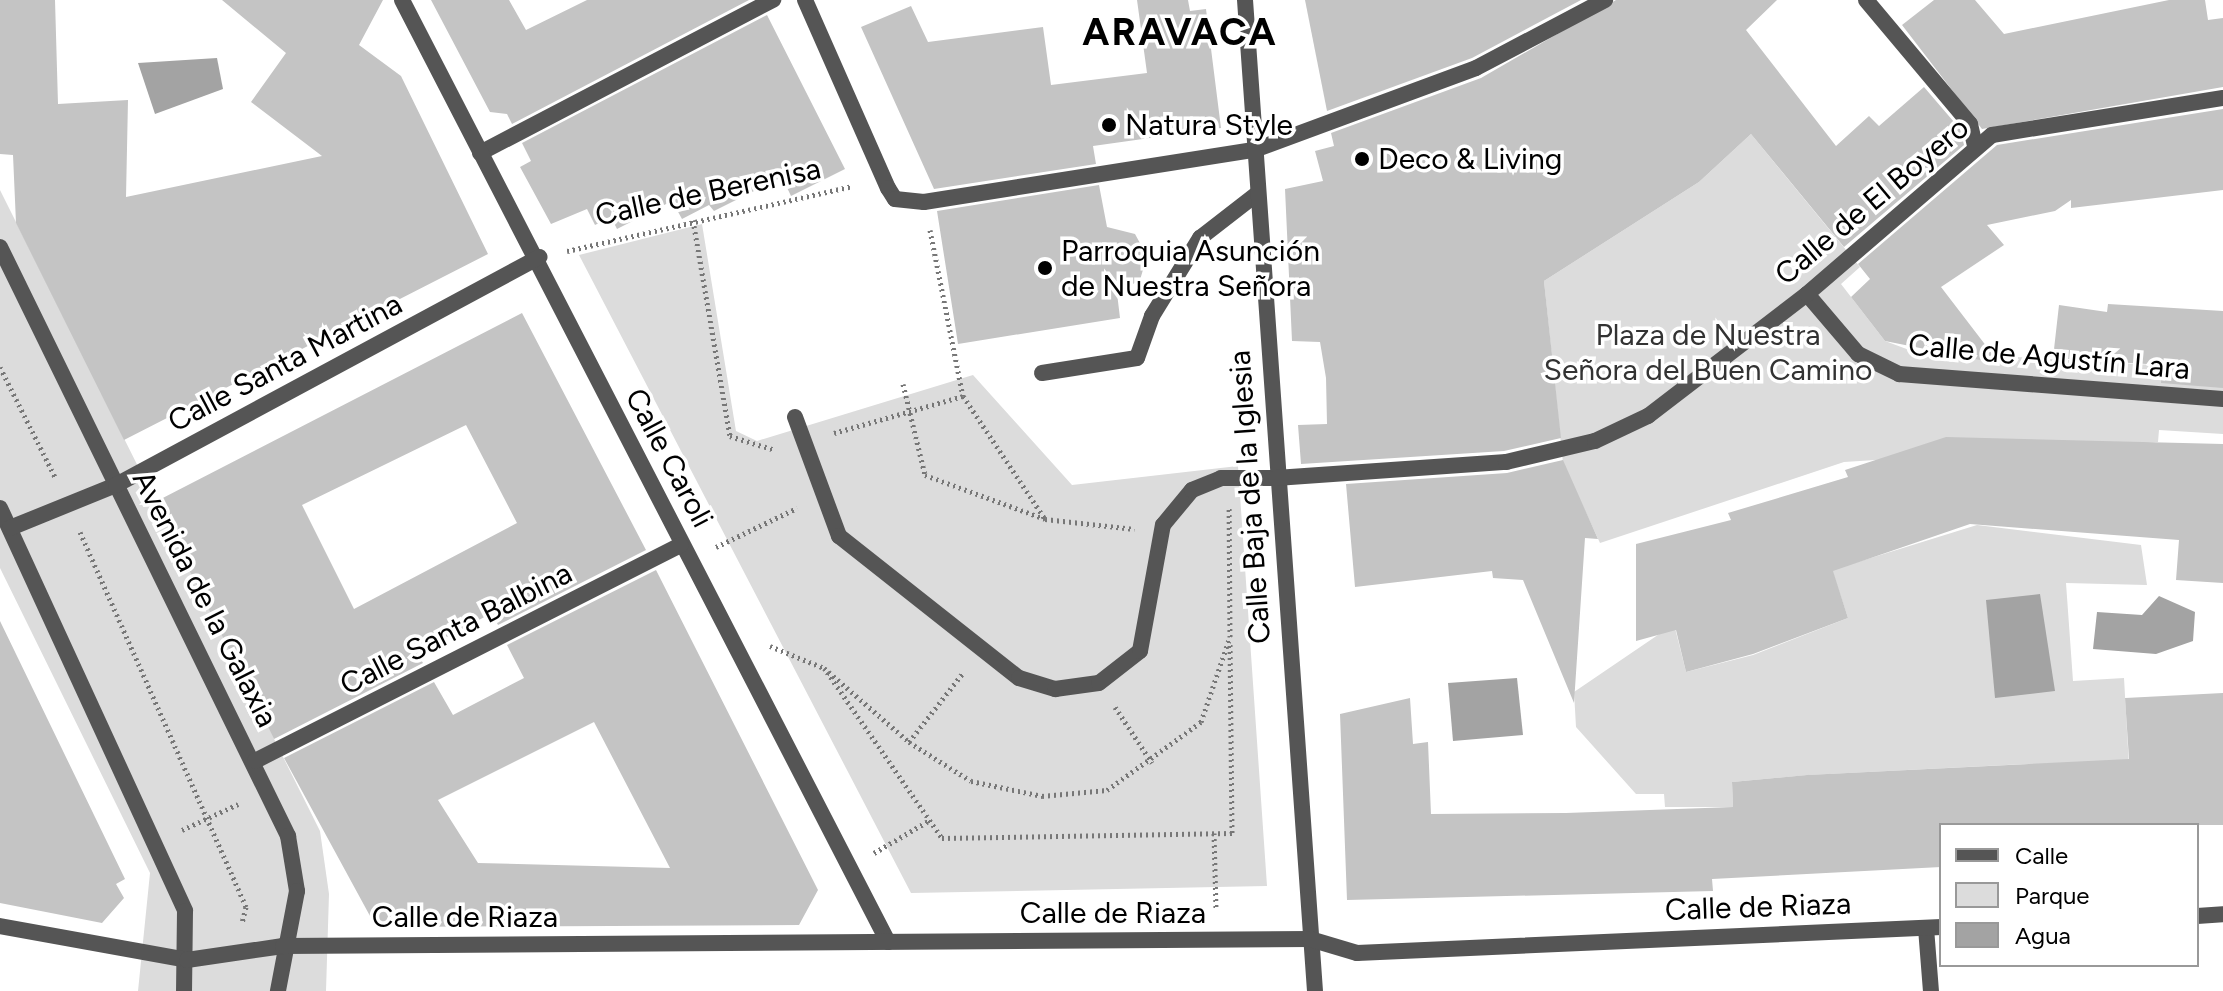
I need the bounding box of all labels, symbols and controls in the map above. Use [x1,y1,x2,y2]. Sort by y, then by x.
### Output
district label: ARAVACA [1082,10,1278,56]
place label: Natura Style [1125,107,1293,143]
street label: Calle de El Boyero [1768,110,1976,292]
marker: Natura Style [1100,116,1118,134]
place label: Deco & Living [1378,141,1562,177]
marker: Deco & Living [1353,150,1371,168]
street label: Calle de Berenisa [592,151,824,233]
place label: Parroquia Asunción de Nuestra Señora [1061,233,1320,304]
marker: Parroquia Asunción de Nuestra Señora [1036,259,1054,277]
street label: Calle Santa Martina [162,286,408,440]
park label: Plaza de Nuestra Señora del Buen Camino [1544,317,1872,388]
street label: Calle de Agustín Lara [1907,327,2191,387]
street label: Calle Baja de la Iglesia [1222,349,1278,645]
street label: Calle Caroli [617,382,721,534]
street label: Avenida de la Galaxia [125,465,285,733]
street label: Calle Santa Balbina [334,555,578,703]
legend [1939,823,2199,967]
text: Calle [2015,841,2068,870]
text: Parque [2015,881,2089,910]
street label: Calle de Riaza [1664,886,1852,928]
street label: Calle de Riaza [1020,895,1206,931]
street label: Calle de Riaza [372,899,558,935]
text: Agua [2015,921,2071,950]

